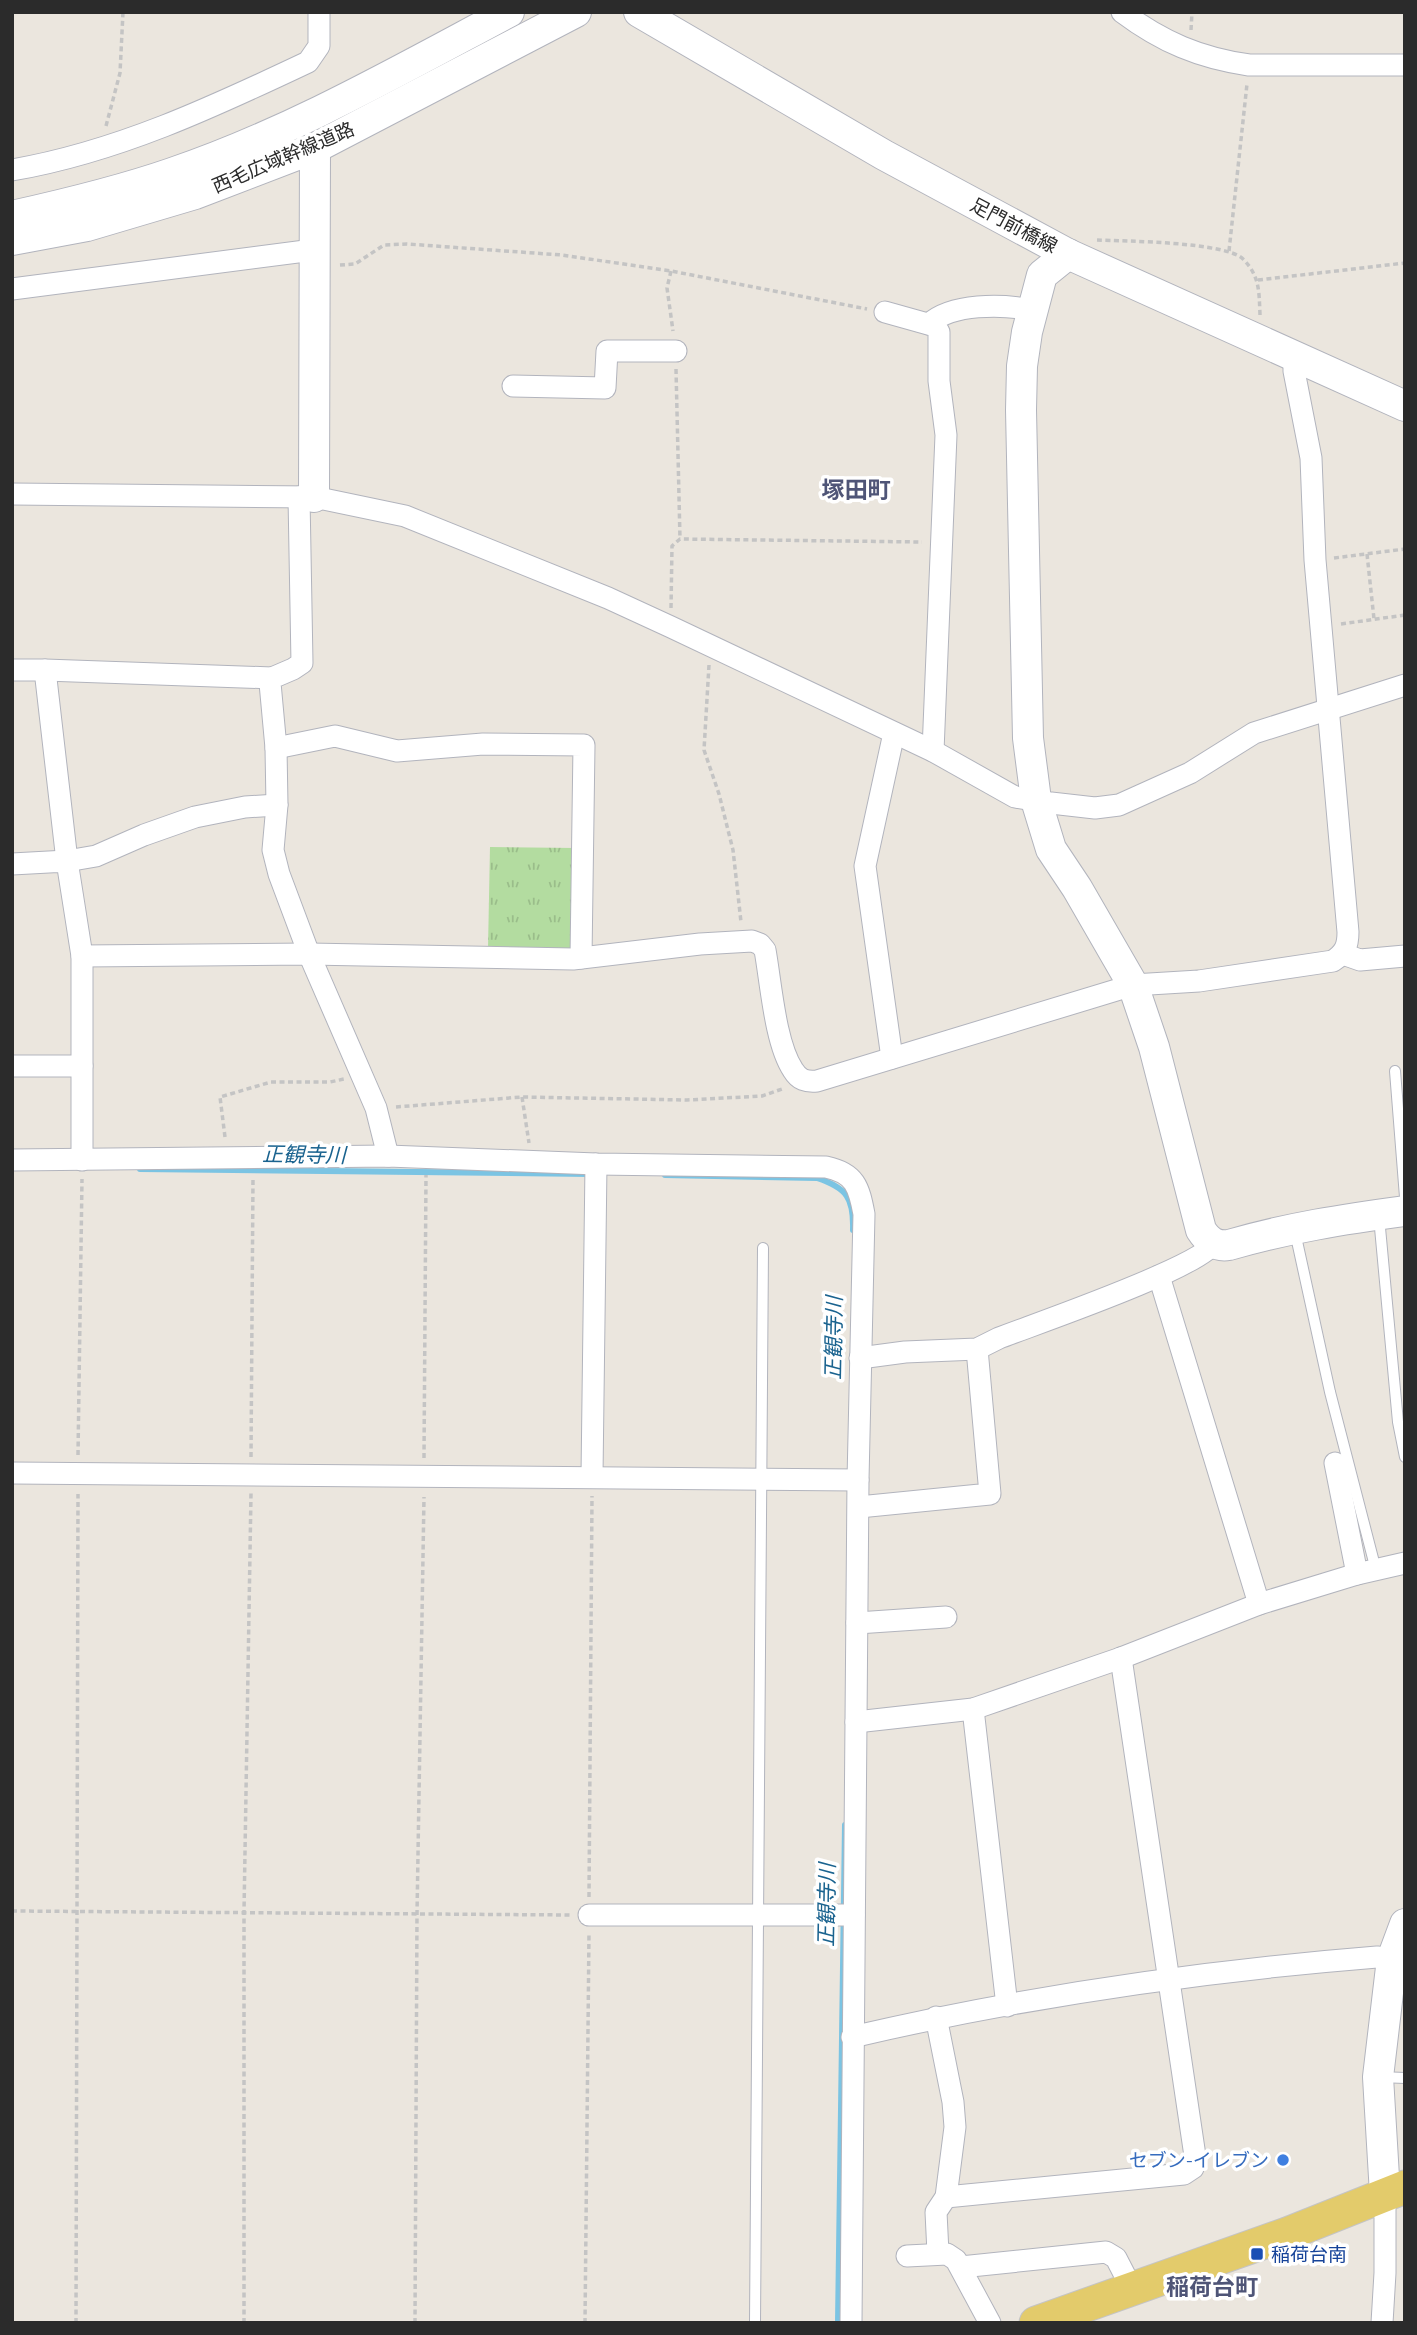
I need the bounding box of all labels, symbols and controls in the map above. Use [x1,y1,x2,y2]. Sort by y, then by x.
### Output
street label: 西毛広域幹線道路 [209,117,358,198]
street label: 足門前橋線 [966,193,1061,258]
district label: 塚田町 [822,476,891,504]
water label: 正観寺川 [262,1141,348,1168]
water label: 正観寺川 [820,1294,847,1380]
water label: 正観寺川 [813,1861,840,1947]
place label: セブン-イレブン [1129,2149,1269,2172]
marker: セブン-イレブン [1275,2152,1291,2168]
place label: 稲荷台南 [1271,2243,1347,2266]
marker: 稲荷台南 [1249,2246,1265,2262]
district label: 稲荷台町 [1166,2273,1258,2301]

